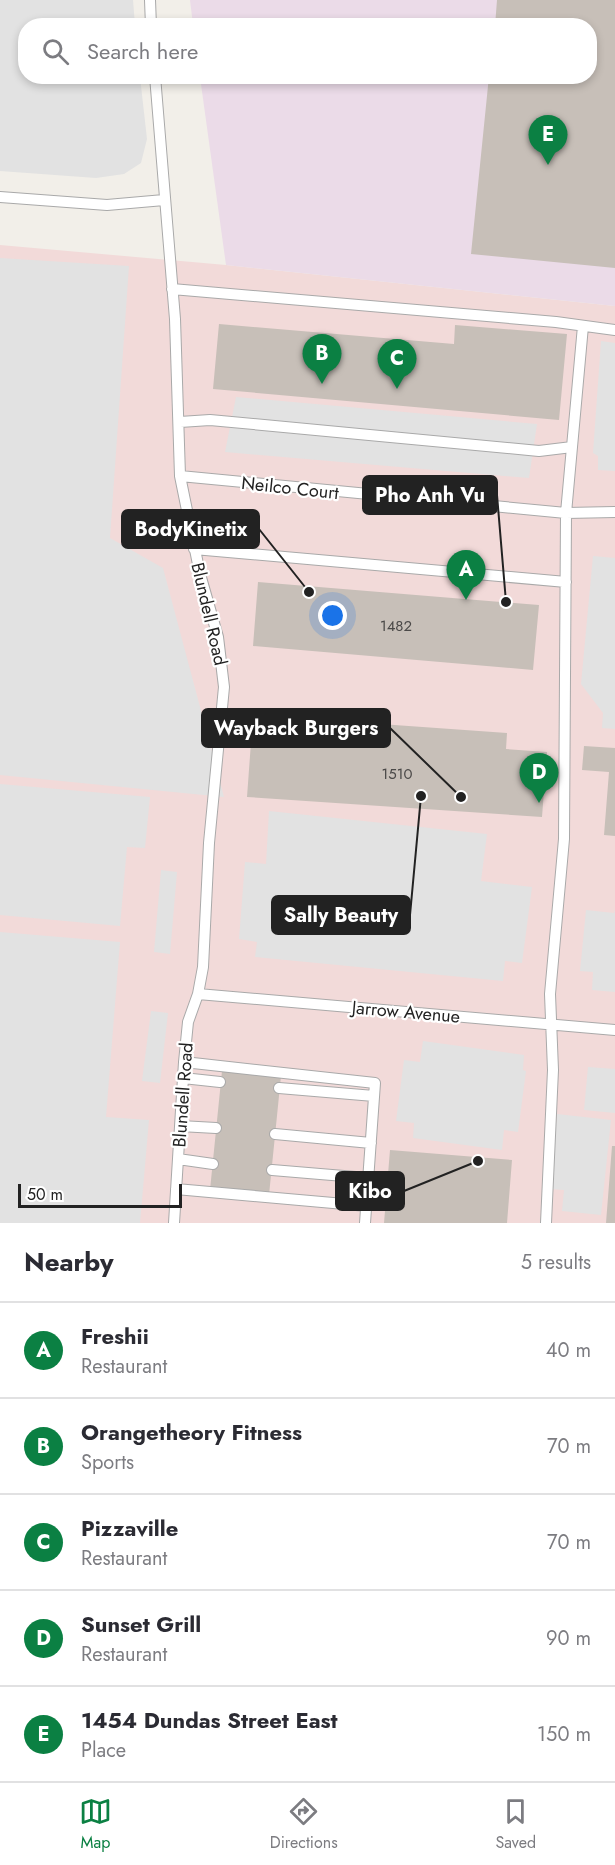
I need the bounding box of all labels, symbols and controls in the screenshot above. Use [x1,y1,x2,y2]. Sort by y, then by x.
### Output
search box [18,18,597,84]
icon: search [39,35,72,68]
text: Search here [87,35,198,67]
pin: E [528,116,568,165]
pin: B [302,334,342,384]
pin: C [378,340,416,389]
street label: Neilco Court [240,470,341,506]
callout: Pho Anh Vu [363,476,497,514]
text: Pho Anh Vu [375,481,485,510]
callout: BodyKinetix [122,510,259,548]
text: BodyKinetix [135,515,248,544]
pin: A [446,550,486,600]
street label: Blundell Road [185,560,233,668]
your location [318,601,347,630]
house number: 1482 [380,615,412,637]
callout: Wayback Burgers [202,709,390,747]
text: Wayback Burgers [214,714,378,743]
pin: D [520,754,558,803]
house number: 1510 [382,763,412,785]
callout: Sally Beauty [272,896,410,934]
text: Sally Beauty [284,901,399,930]
street label: Jarrow Avenue [349,994,461,1030]
street label: Blundell Road [166,1042,200,1148]
callout: Kibo [336,1172,404,1210]
text: Kibo [348,1177,392,1206]
scale bar [18,1181,182,1208]
text: 50 m [27,1183,63,1206]
text: Nearby [24,1243,113,1281]
text: 5 results [521,1248,591,1277]
text: Freshii [81,1320,149,1352]
text: A [36,1336,51,1365]
text: 40 m [546,1336,591,1365]
text: Restaurant [81,1352,167,1381]
text: Orangetheory Fitness [81,1416,302,1448]
text: B [37,1432,50,1461]
text: 70 m [547,1432,591,1461]
text: Sports [81,1448,134,1477]
text: Pizzaville [81,1512,178,1544]
text: C [36,1528,51,1557]
text: 70 m [547,1528,591,1557]
text: Restaurant [81,1544,167,1573]
text: Sunset Grill [81,1608,201,1640]
text: D [36,1624,51,1653]
text: 90 m [546,1624,591,1653]
text: Restaurant [81,1640,167,1669]
text: 1454 Dundas Street East [81,1704,338,1736]
text: E [37,1720,50,1749]
text: 150 m [537,1720,591,1749]
text: Place [81,1736,126,1765]
tab: Map [79,1795,112,1854]
tab: Directions [270,1795,338,1854]
tab: Saved [495,1795,536,1854]

